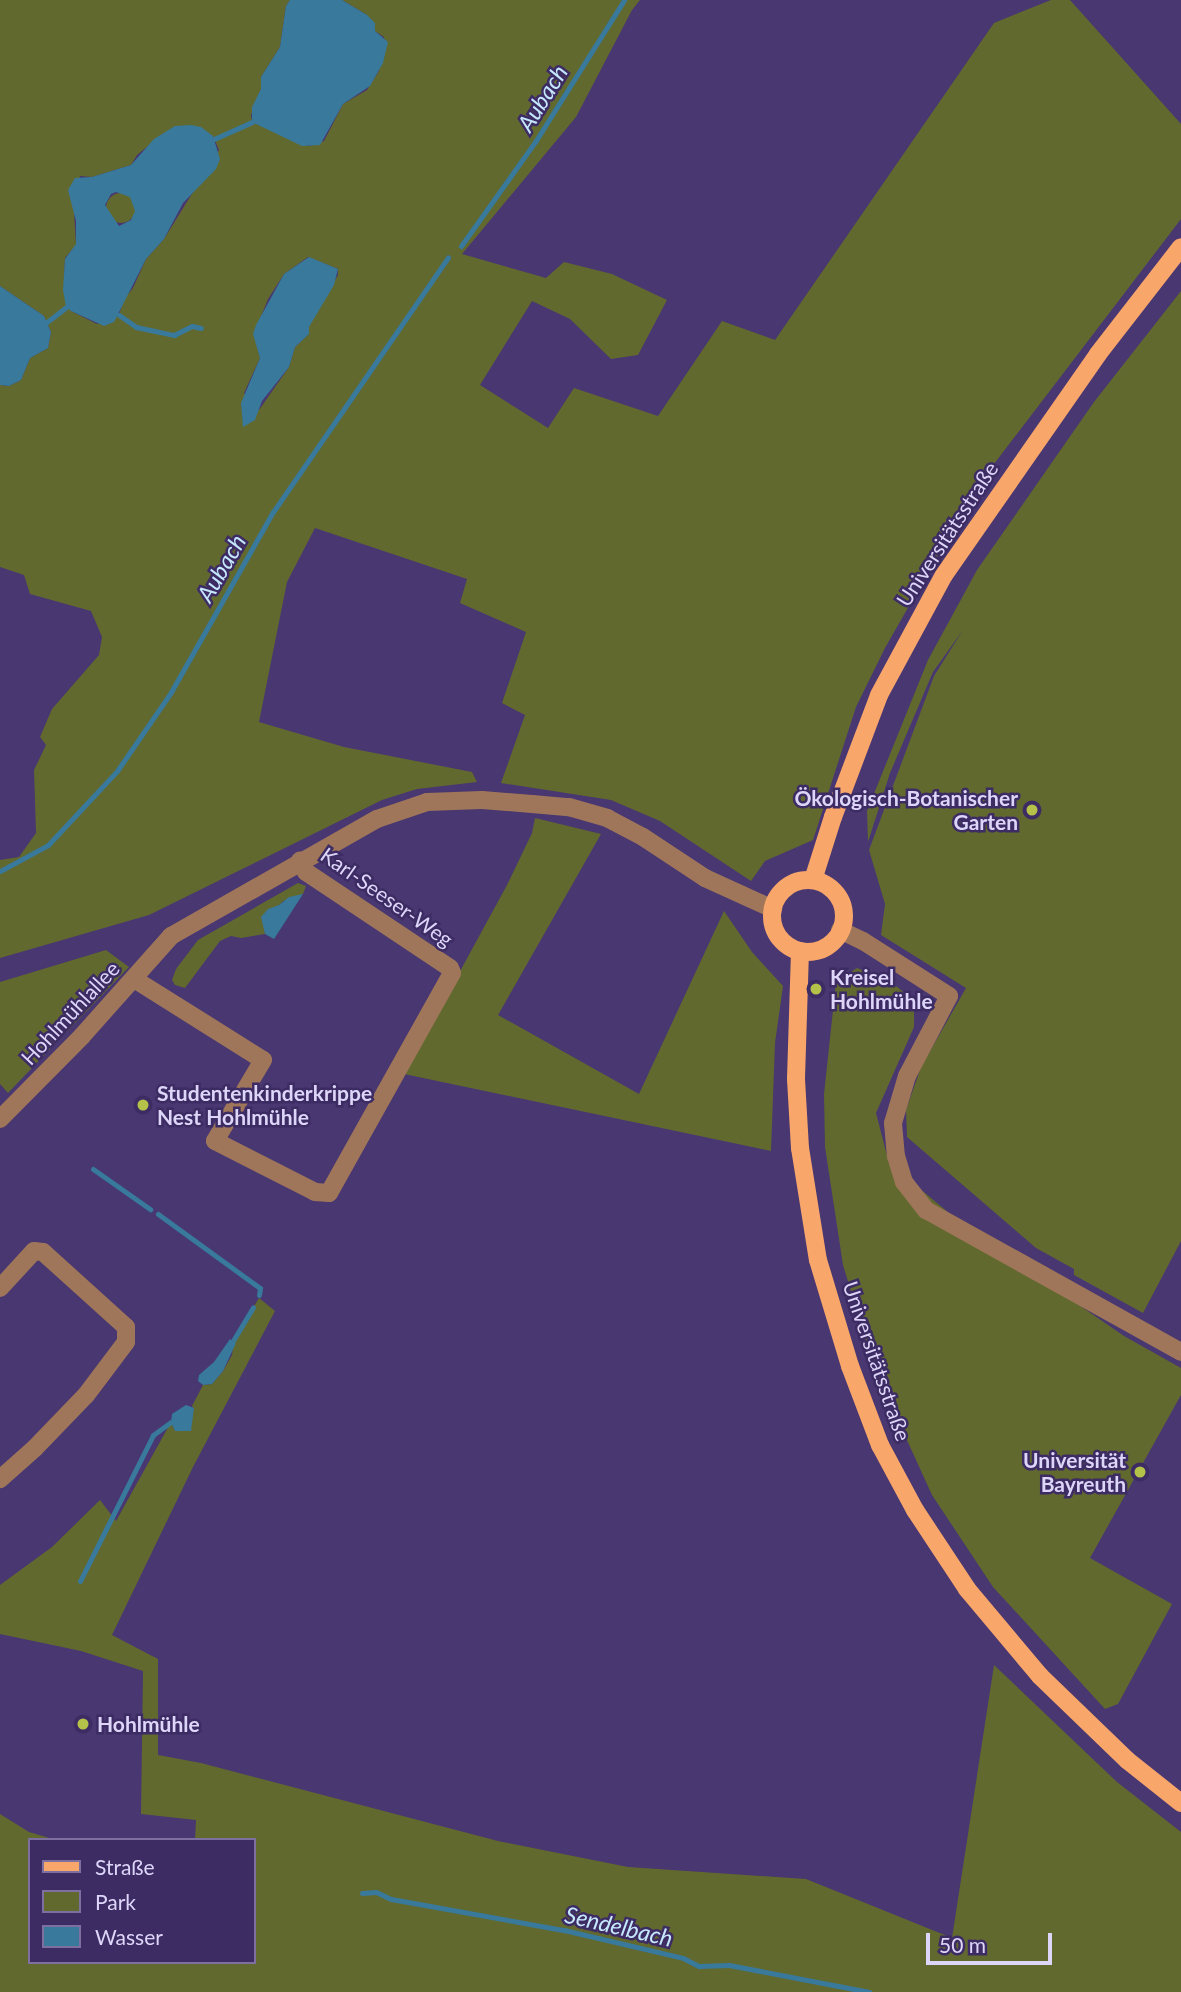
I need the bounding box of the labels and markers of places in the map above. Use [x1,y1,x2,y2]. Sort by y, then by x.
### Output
place label: Ökologisch-Botanischer Garten [794,785,1018,835]
marker: Ökologisch-Botanischer Garten [1024,802,1040,818]
place label: Kreisel Hohlmühle [830,964,933,1014]
marker: Kreisel Hohlmühle [808,981,824,997]
place label: Studentenkinderkrippe Nest Hohlmühle [157,1080,372,1130]
marker: Studentenkinderkrippe Nest Hohlmühle [135,1097,151,1113]
place label: Universität Bayreuth [1023,1447,1126,1497]
marker: Universität Bayreuth [1132,1464,1148,1480]
place label: Hohlmühle [97,1711,200,1737]
marker: Hohlmühle [75,1716,91,1732]

